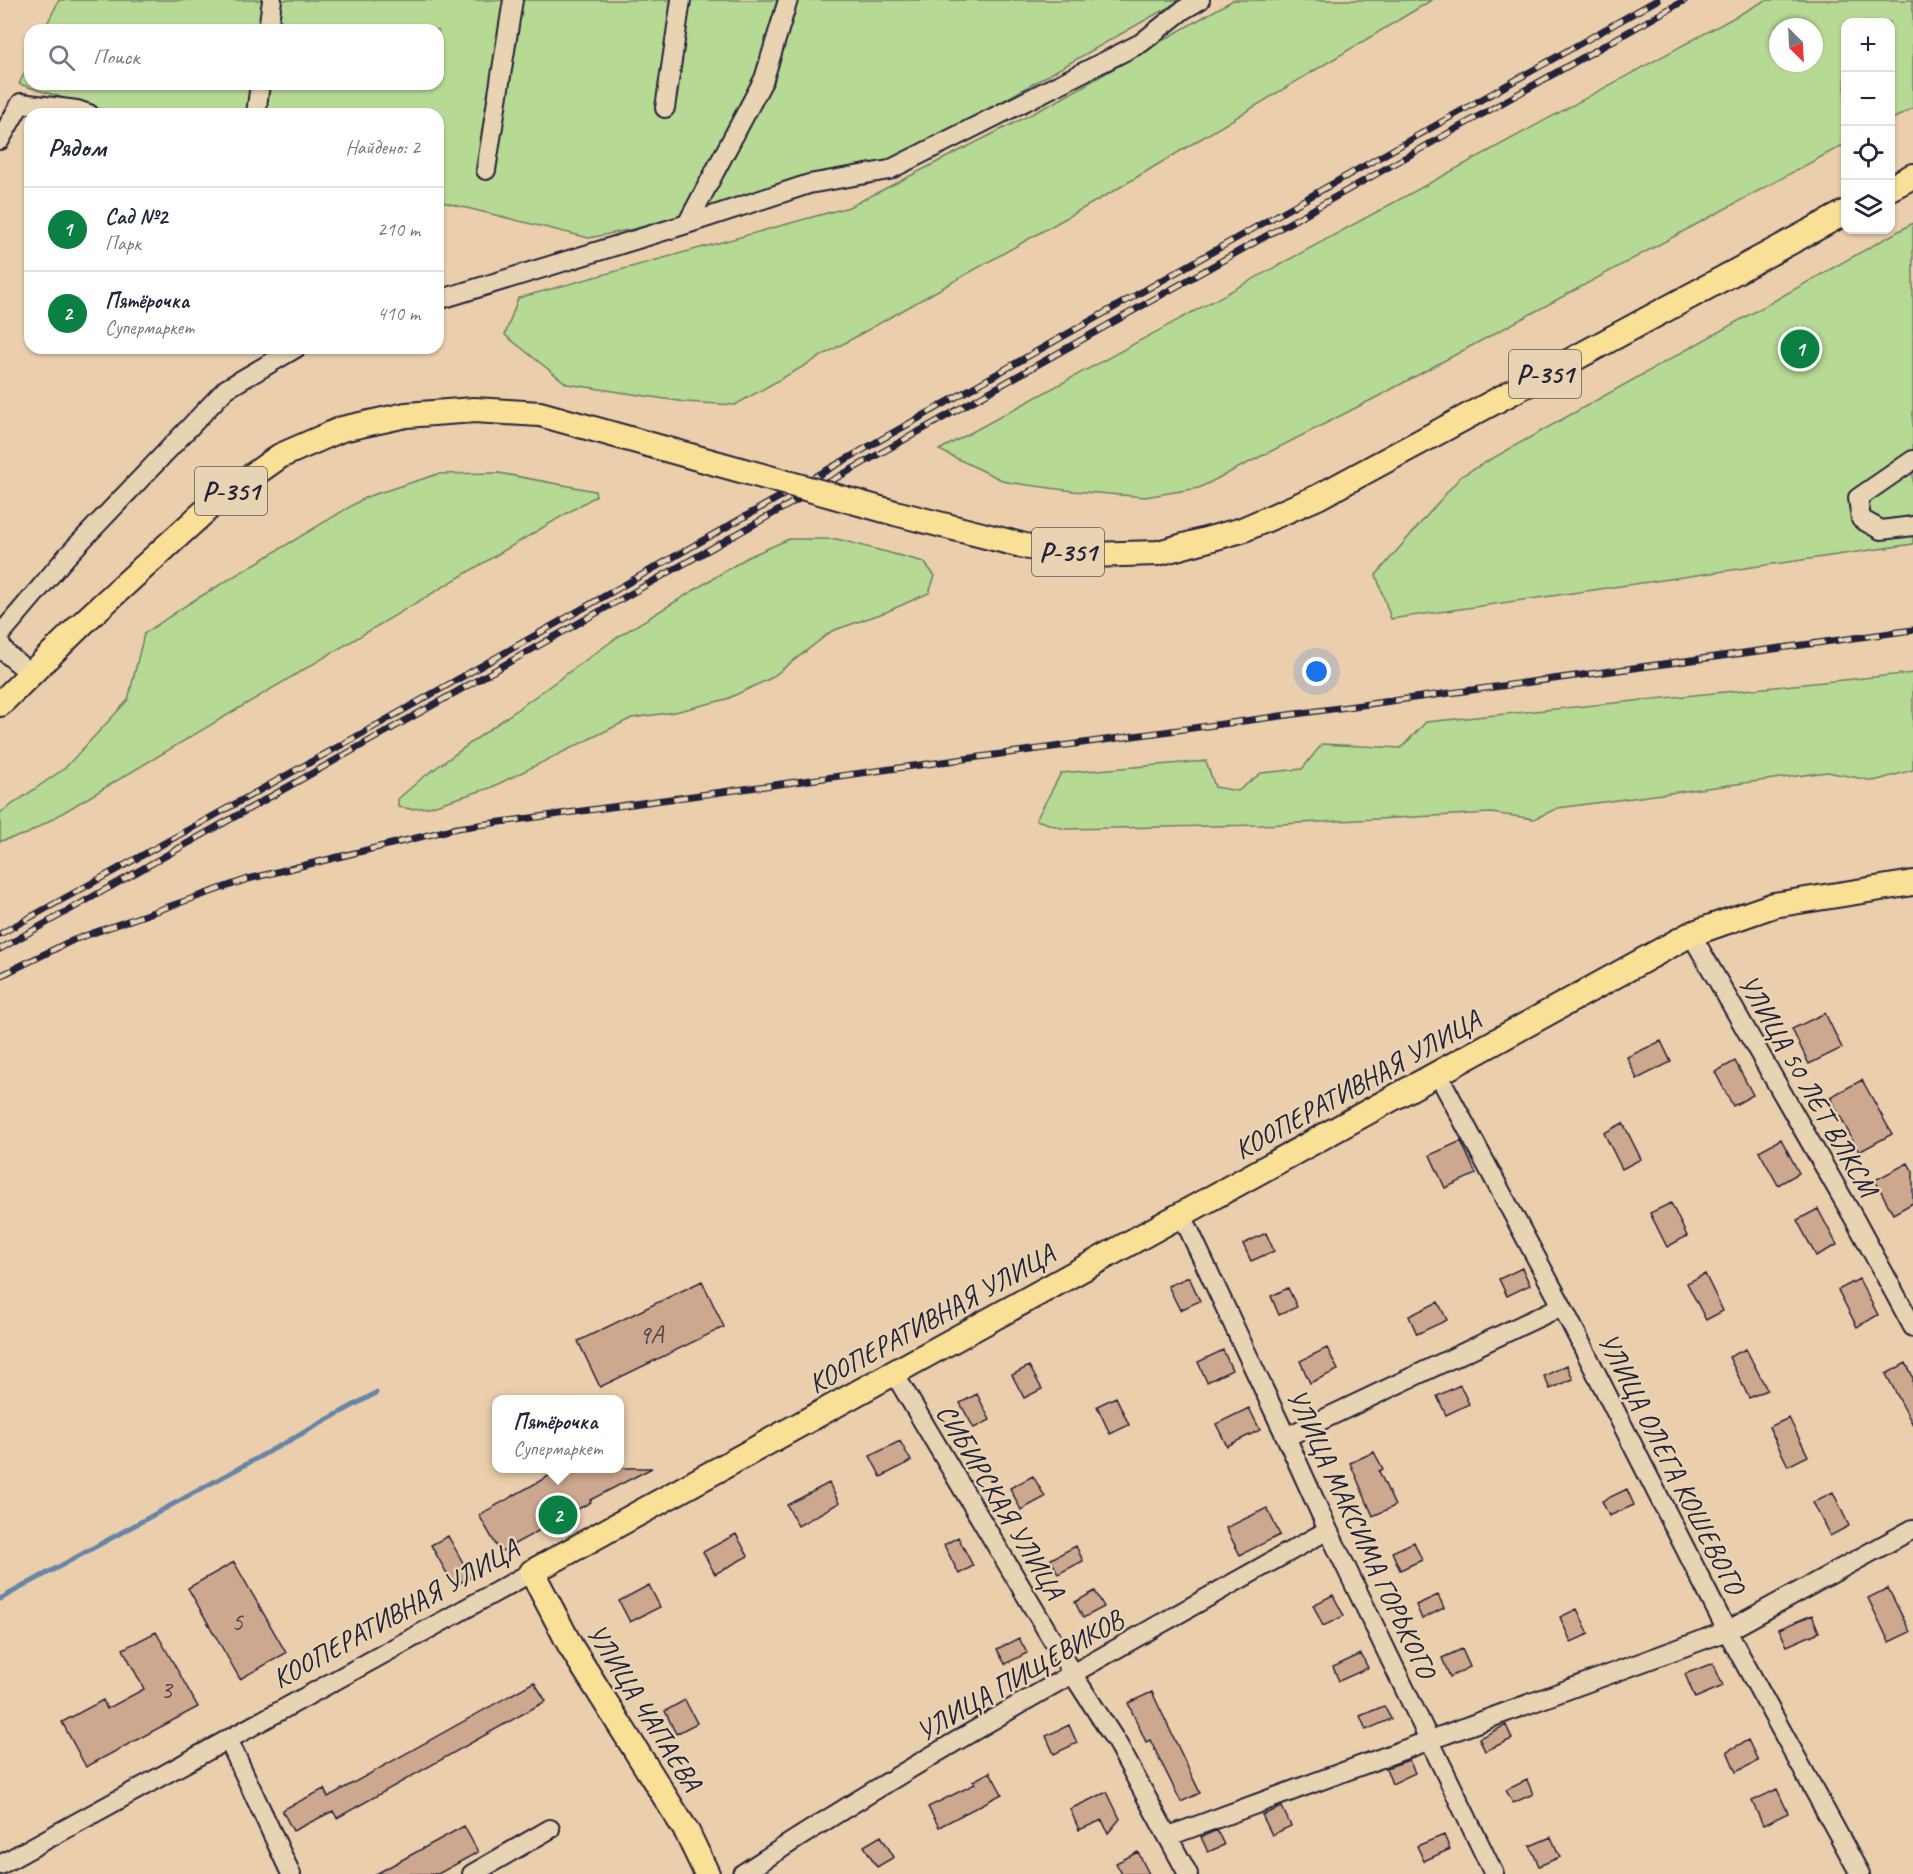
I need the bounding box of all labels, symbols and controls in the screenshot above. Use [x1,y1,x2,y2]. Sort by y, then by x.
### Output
north arrow [1769,18,1823,72]
map controls [1841,18,1895,234]
button: + [1841,18,1895,72]
search box [24,24,444,90]
icon: search [45,41,78,74]
text: Поиск [93,43,139,71]
button: − [1841,72,1895,126]
button: locate [1841,126,1895,180]
text: Рядом [48,131,106,164]
text: Найдено: 2 [345,135,420,160]
button: layers [1841,180,1895,234]
text: Сад №2 [105,203,168,231]
text: 1 [63,217,72,242]
text: 210 m [377,217,420,242]
text: Парк [105,231,141,256]
text: Пятёрочка [105,287,189,315]
text: 2 [63,301,72,326]
text: 410 m [377,301,420,326]
text: Супермаркет [105,315,194,340]
pin: 1 [1780,326,1820,372]
road number: Р-351 [1509,350,1581,398]
road number: Р-351 [195,467,267,515]
road number: Р-351 [1032,528,1104,576]
your location [1302,657,1331,686]
street label: УЛИЦА 50 ЛЕТ ВЛКСМ [1731,968,1888,1205]
street label: КООПЕРАТИВНАЯ УЛИЦА [1228,1001,1488,1167]
street label: КООПЕРАТИВНАЯ УЛИЦА [802,1235,1062,1401]
house number: 9А [639,1318,665,1351]
street label: УЛИЦА ОЛЕГА КОШЕВОГО [1591,1327,1754,1602]
street label: УЛИЦА МАКСИМА ГОРЬКОГО [1279,1383,1445,1686]
popup [492,1395,624,1473]
street label: СИБИРСКАЯ УЛИЦА [929,1397,1074,1607]
text: Пятёрочка [513,1408,598,1436]
text: Супермаркет [513,1436,603,1461]
pin: 2 [538,1492,578,1538]
street label: КООПЕРАТИВНАЯ УЛИЦА [266,1530,526,1696]
street label: УЛИЦА ПИЩЕВИКОВ [910,1601,1131,1749]
house number: 5 [231,1605,244,1638]
street label: УЛИЦА ЧАПАЕВА [579,1617,711,1799]
house number: 3 [160,1673,174,1706]

